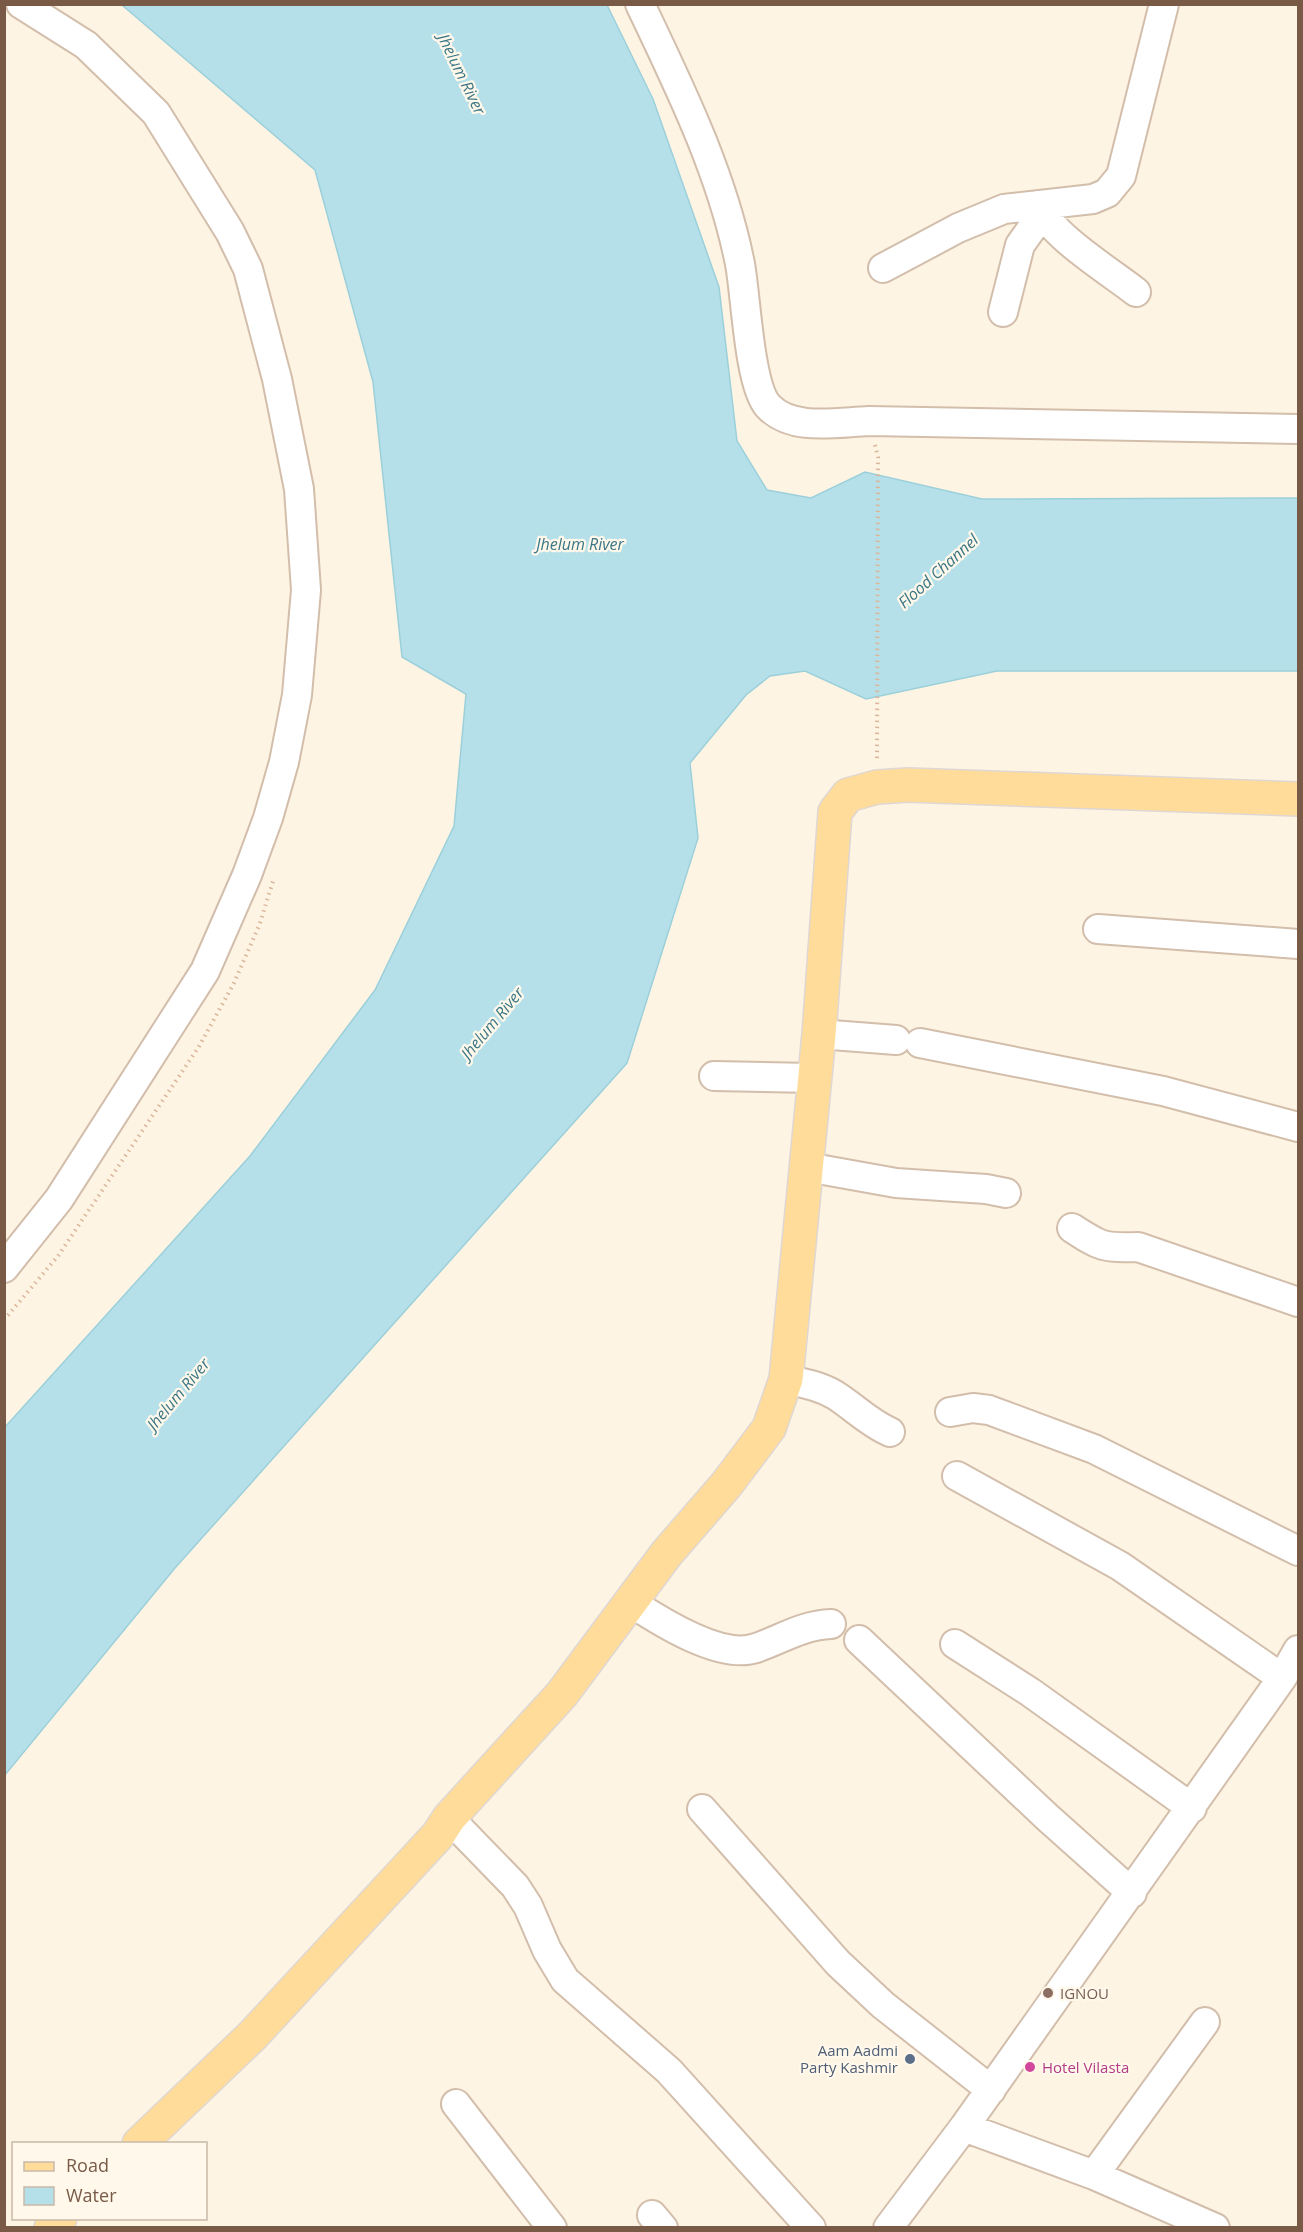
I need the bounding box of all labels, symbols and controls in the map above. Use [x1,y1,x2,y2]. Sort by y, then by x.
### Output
water label: Jhelum River [432,27,491,119]
water label: Flood Channel [893,528,984,613]
water label: Jhelum River [533,533,625,555]
water label: Jhelum River [453,982,529,1066]
water label: Jhelum River [139,1353,215,1437]
place label: IGNOU [1060,1983,1109,2003]
marker: IGNOU [1041,1986,1055,2000]
place label: Aam Aadmi Party Kashmir [800,2040,898,2077]
marker: Aam Aadmi Party Kashmir [903,2052,917,2066]
place label: Hotel Vilasta [1042,2057,1129,2077]
marker: Hotel Vilasta [1023,2060,1037,2074]
legend [12,2142,207,2220]
text: Road [66,2153,109,2177]
text: Water [66,2183,117,2207]

